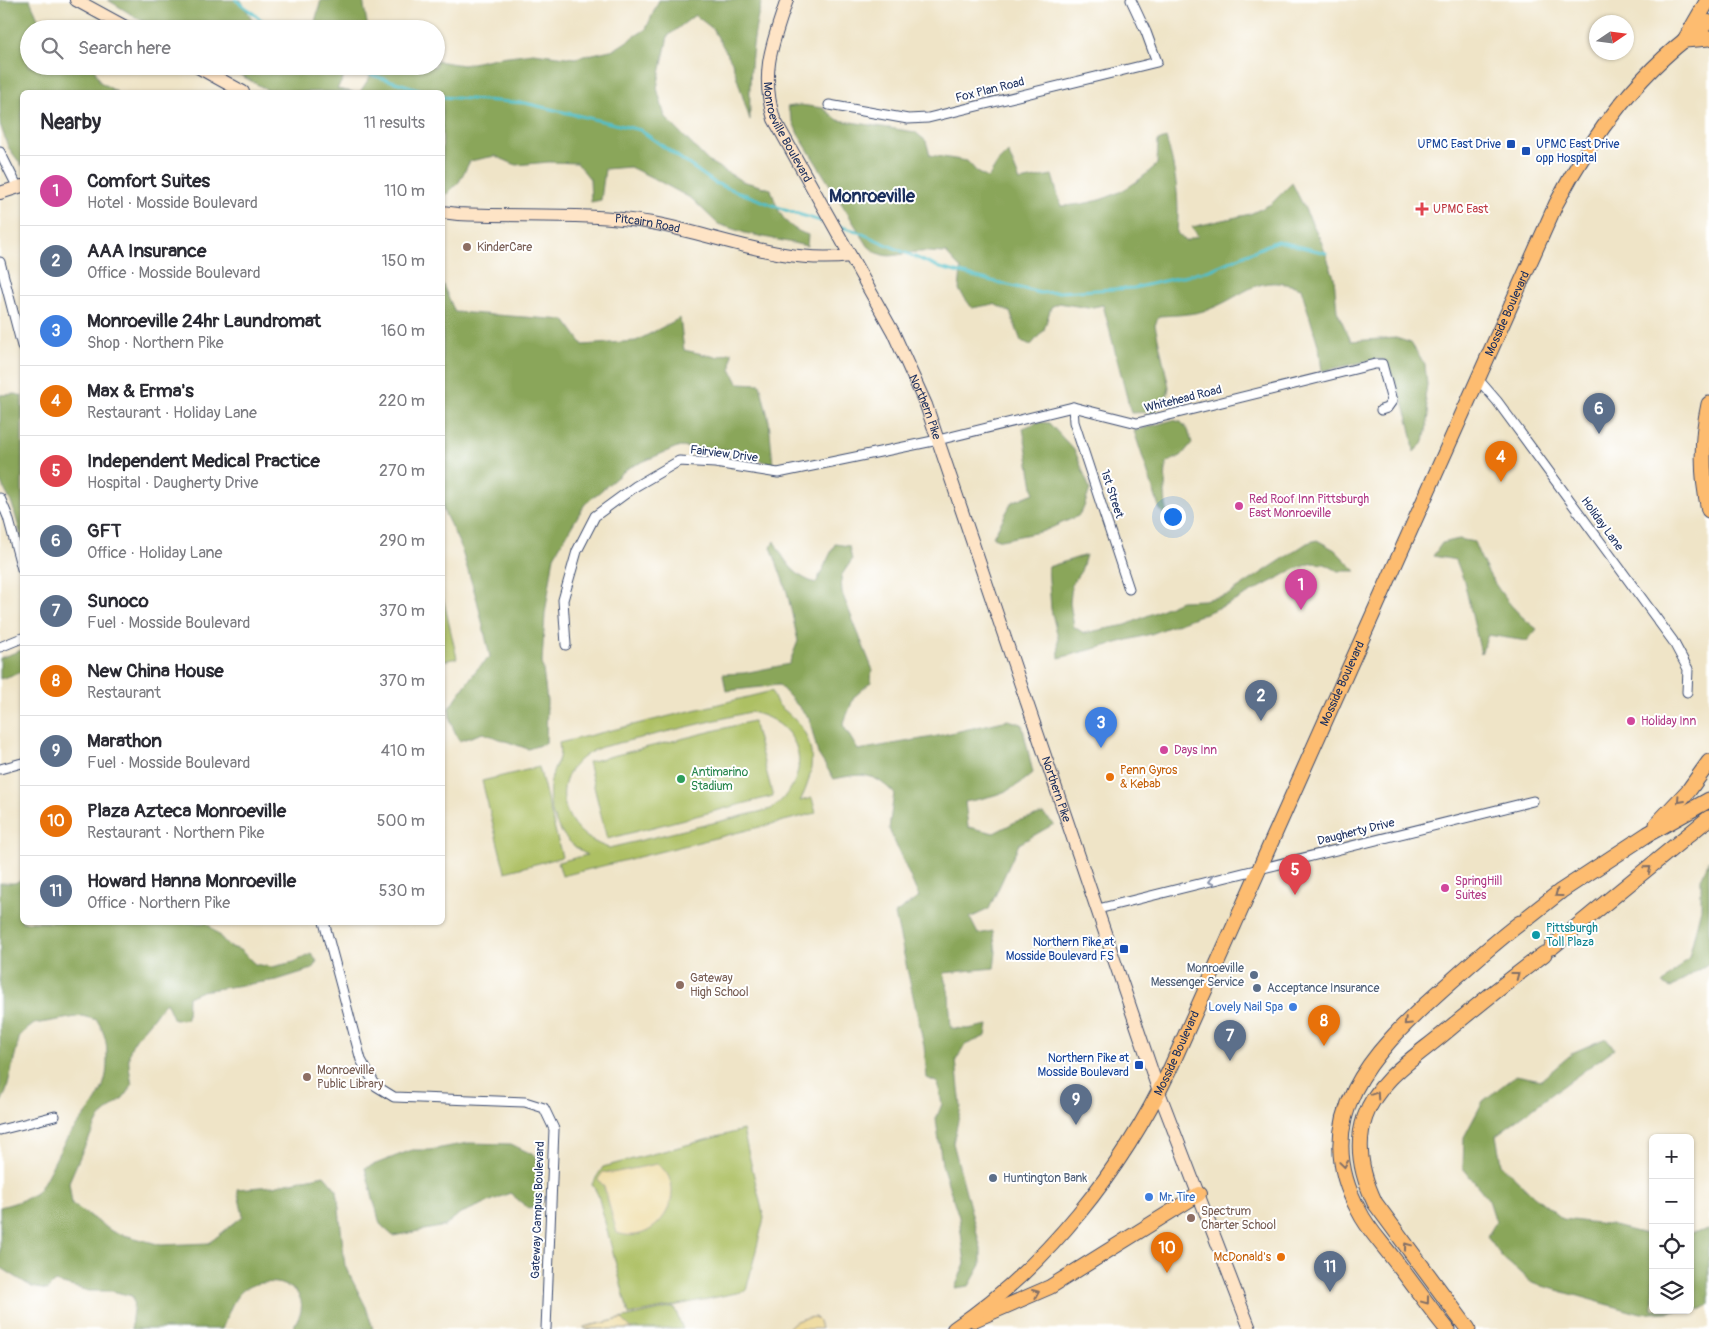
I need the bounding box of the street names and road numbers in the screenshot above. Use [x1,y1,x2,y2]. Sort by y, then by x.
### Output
street label: Fox Plan Road [954,74,1026,106]
street label: Monroeville Boulevard [760,81,815,185]
street label: Pitcairn Road [614,211,682,236]
street label: Mosside Boulevard [1482,269,1533,358]
street label: Northern Pike [906,372,945,442]
street label: Whitehead Road [1143,382,1223,416]
street label: Fairview Drive [689,442,759,466]
street label: 1st Street [1097,468,1127,520]
street label: Holiday Lane [1577,494,1627,554]
street label: Mosside Boulevard [1317,639,1368,728]
street label: Northern Pike [1038,754,1074,824]
street label: Daugherty Drive [1316,815,1396,849]
street label: Mosside Boulevard [1151,1008,1203,1098]
street label: Gateway Campus Boulevard [528,1141,548,1279]

